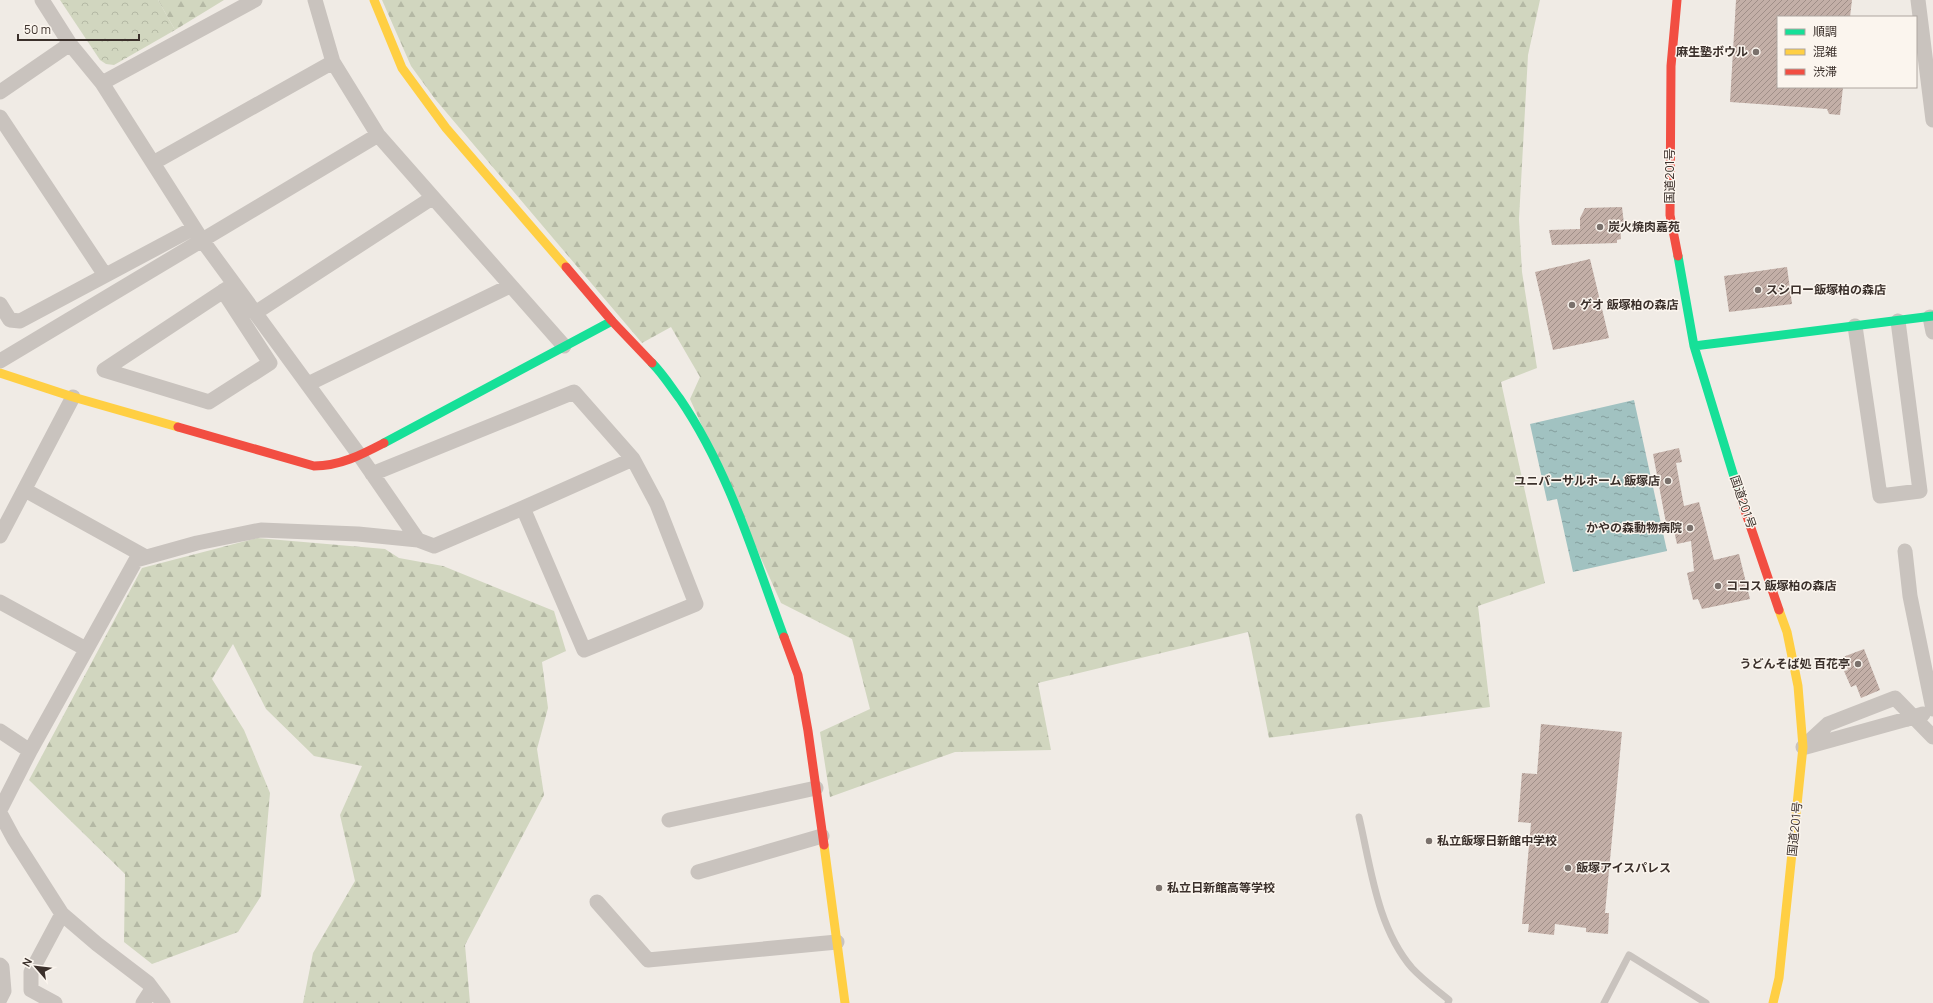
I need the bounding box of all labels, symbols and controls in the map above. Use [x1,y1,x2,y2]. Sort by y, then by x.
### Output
scale bar [18,16,139,42]
legend [1777,16,1917,88]
text: 50 m [24,21,51,38]
text: 順調 [1813,23,1837,40]
place label: 麻生塾ボウル [1676,43,1748,60]
text: 混雑 [1813,43,1837,60]
marker: 麻生塾ボウル [1751,47,1761,57]
text: 渋滞 [1813,63,1837,80]
street label: 国道201号 [1661,149,1678,203]
place label: 炭火焼肉嘉苑 [1608,218,1680,235]
marker: 炭火焼肉嘉苑 [1595,222,1605,232]
place label: スシロー飯塚柏の森店 [1766,281,1886,298]
marker: スシロー飯塚柏の森店 [1753,285,1763,295]
place label: ゲオ 飯塚柏の森店 [1580,296,1678,313]
marker: ゲオ 飯塚柏の森店 [1567,300,1577,310]
place label: ユニバーサルホーム 飯塚店 [1514,472,1660,489]
street label: 国道201号 [1727,473,1760,531]
marker: ユニバーサルホーム 飯塚店 [1663,476,1673,486]
place label: かやの森動物病院 [1586,519,1682,536]
marker: かやの森動物病院 [1685,523,1695,533]
place label: ココス 飯塚柏の森店 [1726,577,1836,594]
marker: ココス 飯塚柏の森店 [1713,581,1723,591]
place label: うどんそば処 百花亭 [1740,655,1850,672]
marker: うどんそば処 百花亭 [1853,659,1863,669]
street label: 国道201号 [1783,801,1806,857]
place label: 私立飯塚日新館中学校 [1437,832,1557,849]
marker: 私立飯塚日新館中学校 [1424,836,1434,846]
place label: 飯塚アイスパレス [1576,859,1671,876]
marker: 飯塚アイスパレス [1563,863,1573,873]
place label: 私立日新館高等学校 [1167,879,1275,896]
marker: 私立日新館高等学校 [1154,883,1164,893]
north arrow [16,947,56,987]
text: N [18,955,35,969]

